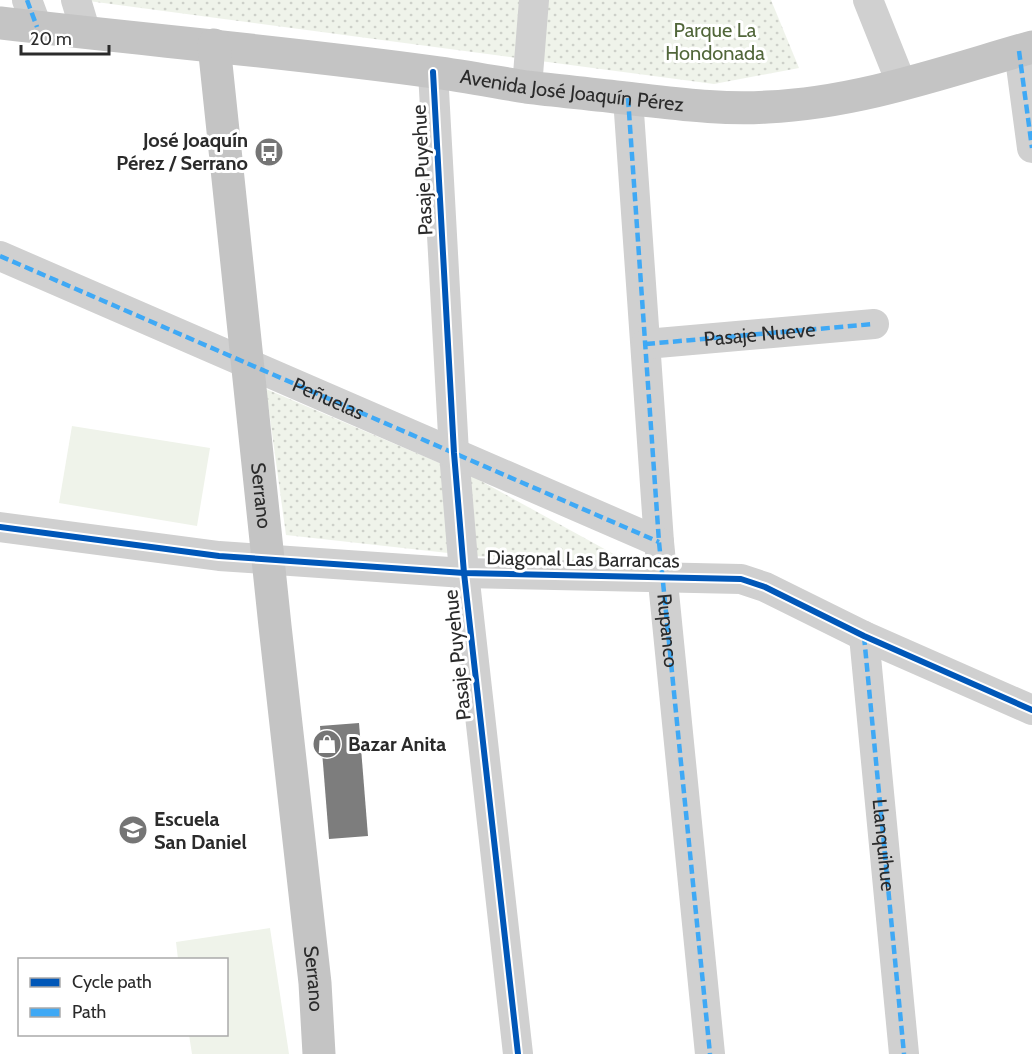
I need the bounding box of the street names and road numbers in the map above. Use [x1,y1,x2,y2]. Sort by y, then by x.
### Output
street label: Avenida José Joaquín Pérez [458,64,685,116]
street label: Pasaje Puyehue [407,104,437,236]
street label: Pasaje Nueve [703,317,816,351]
street label: Peñuelas [289,372,368,425]
street label: Serrano [246,461,277,530]
street label: Diagonal Las Barrancas [486,545,680,573]
street label: Pasaje Puyehue [438,589,476,721]
street label: Rupanco [652,592,683,669]
street label: Llanquihue [868,798,900,892]
street label: Serrano [299,944,329,1012]

